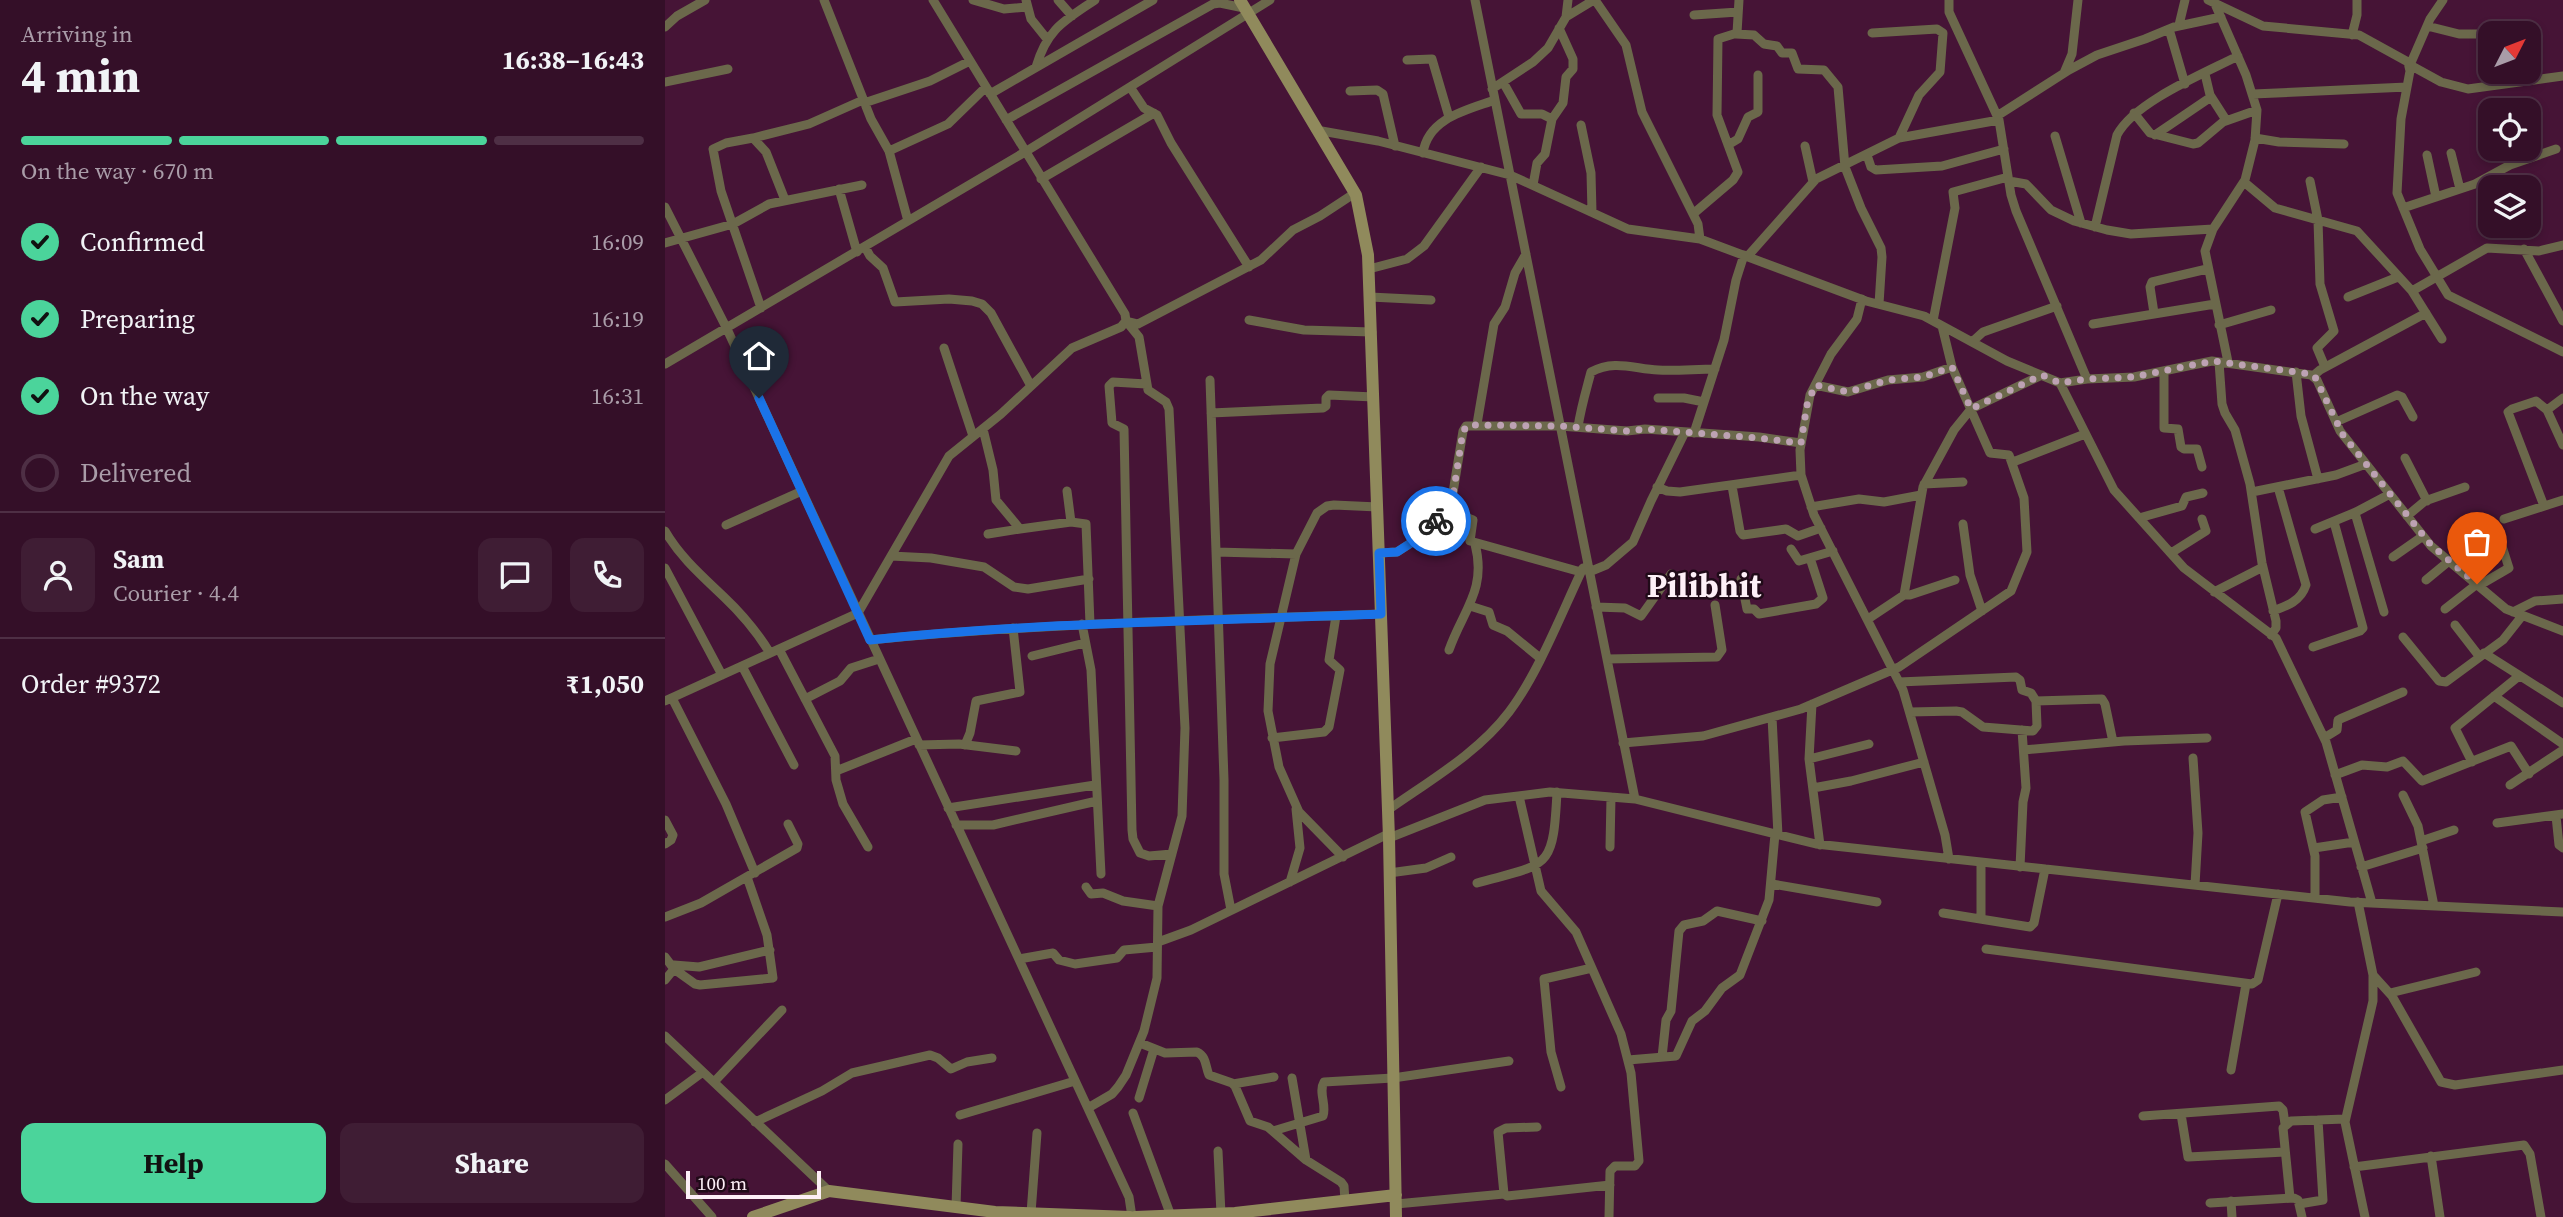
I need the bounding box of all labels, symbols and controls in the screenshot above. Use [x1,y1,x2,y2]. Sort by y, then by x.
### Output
text: Arriving in [21,18,133,50]
north arrow [2478,21,2541,84]
map controls [2478,21,2541,238]
text: 16:38–16:43 [502,42,644,78]
text: 4 min [21,44,140,107]
button: locate [2478,98,2541,161]
text: On the way · 670 m [21,155,214,187]
button: layers [2478,175,2541,238]
icon: check [21,223,59,261]
text: Confirmed [80,224,205,260]
text: 16:09 [591,226,644,258]
icon: check [21,300,59,338]
text: Preparing [80,301,195,337]
text: 16:19 [591,303,644,335]
pin [729,326,789,398]
icon: home [740,337,778,375]
icon: check [21,377,59,415]
text: On the way [80,378,209,414]
text: 16:31 [591,380,644,412]
text: Delivered [80,455,191,491]
courier [1401,486,1471,556]
icon: bike [1417,502,1455,540]
pin [2447,512,2507,584]
icon: bag [2458,523,2496,561]
button: person [21,538,95,612]
button: chat [478,538,552,612]
button: phone [570,538,644,612]
text: Sam [113,541,164,577]
district label: Pilibhit [1647,563,1762,608]
text: Courier · 4.4 [113,577,239,609]
text: Order #9372 [21,666,161,702]
text: ₹1,050 [566,666,644,702]
button: Help [21,1123,326,1203]
button: Share [340,1123,644,1203]
scale bar [686,1168,821,1200]
text: 100 m [697,1170,747,1196]

